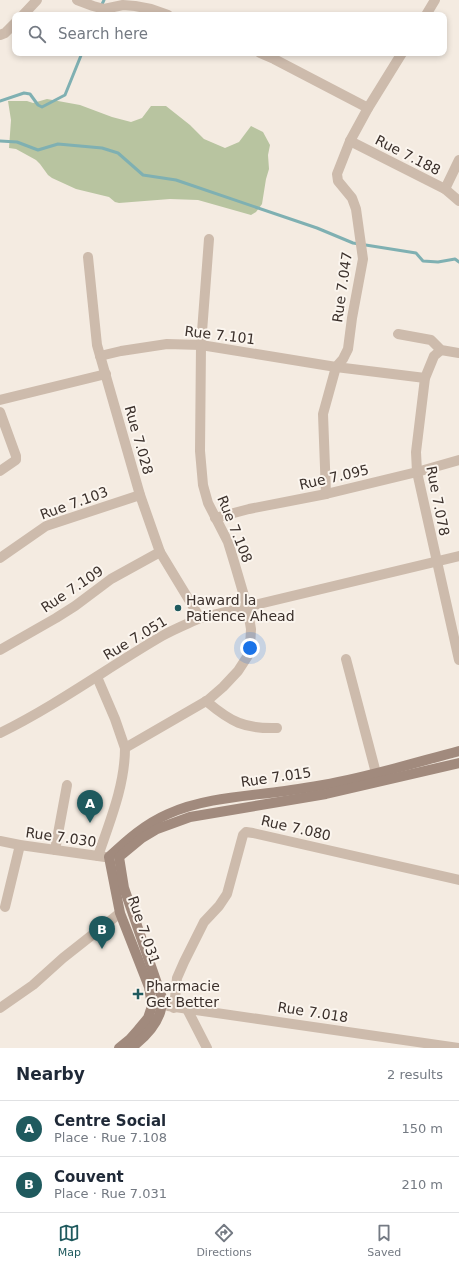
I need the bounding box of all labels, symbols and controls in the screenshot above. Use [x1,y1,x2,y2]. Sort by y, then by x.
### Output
search box [12,12,447,56]
icon: search [26,23,48,45]
text: Search here [58,25,148,43]
street label: Rue 7.188 [373,132,443,178]
street label: Rue 7.047 [329,251,355,323]
street label: Rue 7.101 [184,323,256,347]
street label: Rue 7.028 [122,404,156,476]
street label: Rue 7.095 [298,461,370,493]
street label: Rue 7.078 [423,465,453,537]
street label: Rue 7.103 [38,483,110,523]
street label: Rue 7.108 [214,493,256,565]
street label: Rue 7.109 [38,562,106,616]
place label: Haward la Patience Ahead [186,592,295,624]
marker: Haward la Patience Ahead [173,603,183,613]
street label: Rue 7.051 [100,613,170,663]
your location [240,638,260,658]
street label: Rue 7.015 [240,764,312,790]
pin: A [77,790,103,823]
street label: Rue 7.080 [260,812,332,844]
street label: Rue 7.030 [25,824,97,850]
street label: Rue 7.031 [125,894,163,966]
pin: B [89,916,115,949]
place label: Pharmacie Get Better [146,978,220,1010]
marker: Pharmacie Get Better [133,989,143,999]
street label: Rue 7.018 [277,999,349,1025]
text: Nearby [16,1064,85,1084]
text: 2 results [387,1067,443,1082]
text: Centre Social [54,1112,166,1130]
text: A [24,1121,34,1136]
text: 150 m [401,1121,443,1136]
text: Place · Rue 7.108 [54,1130,167,1145]
text: Couvent [54,1168,124,1186]
text: B [24,1177,34,1192]
text: 210 m [401,1177,443,1192]
text: Place · Rue 7.031 [54,1186,167,1201]
tab: Map [58,1222,81,1259]
tab: Directions [196,1222,252,1259]
tab: Saved [367,1222,401,1259]

